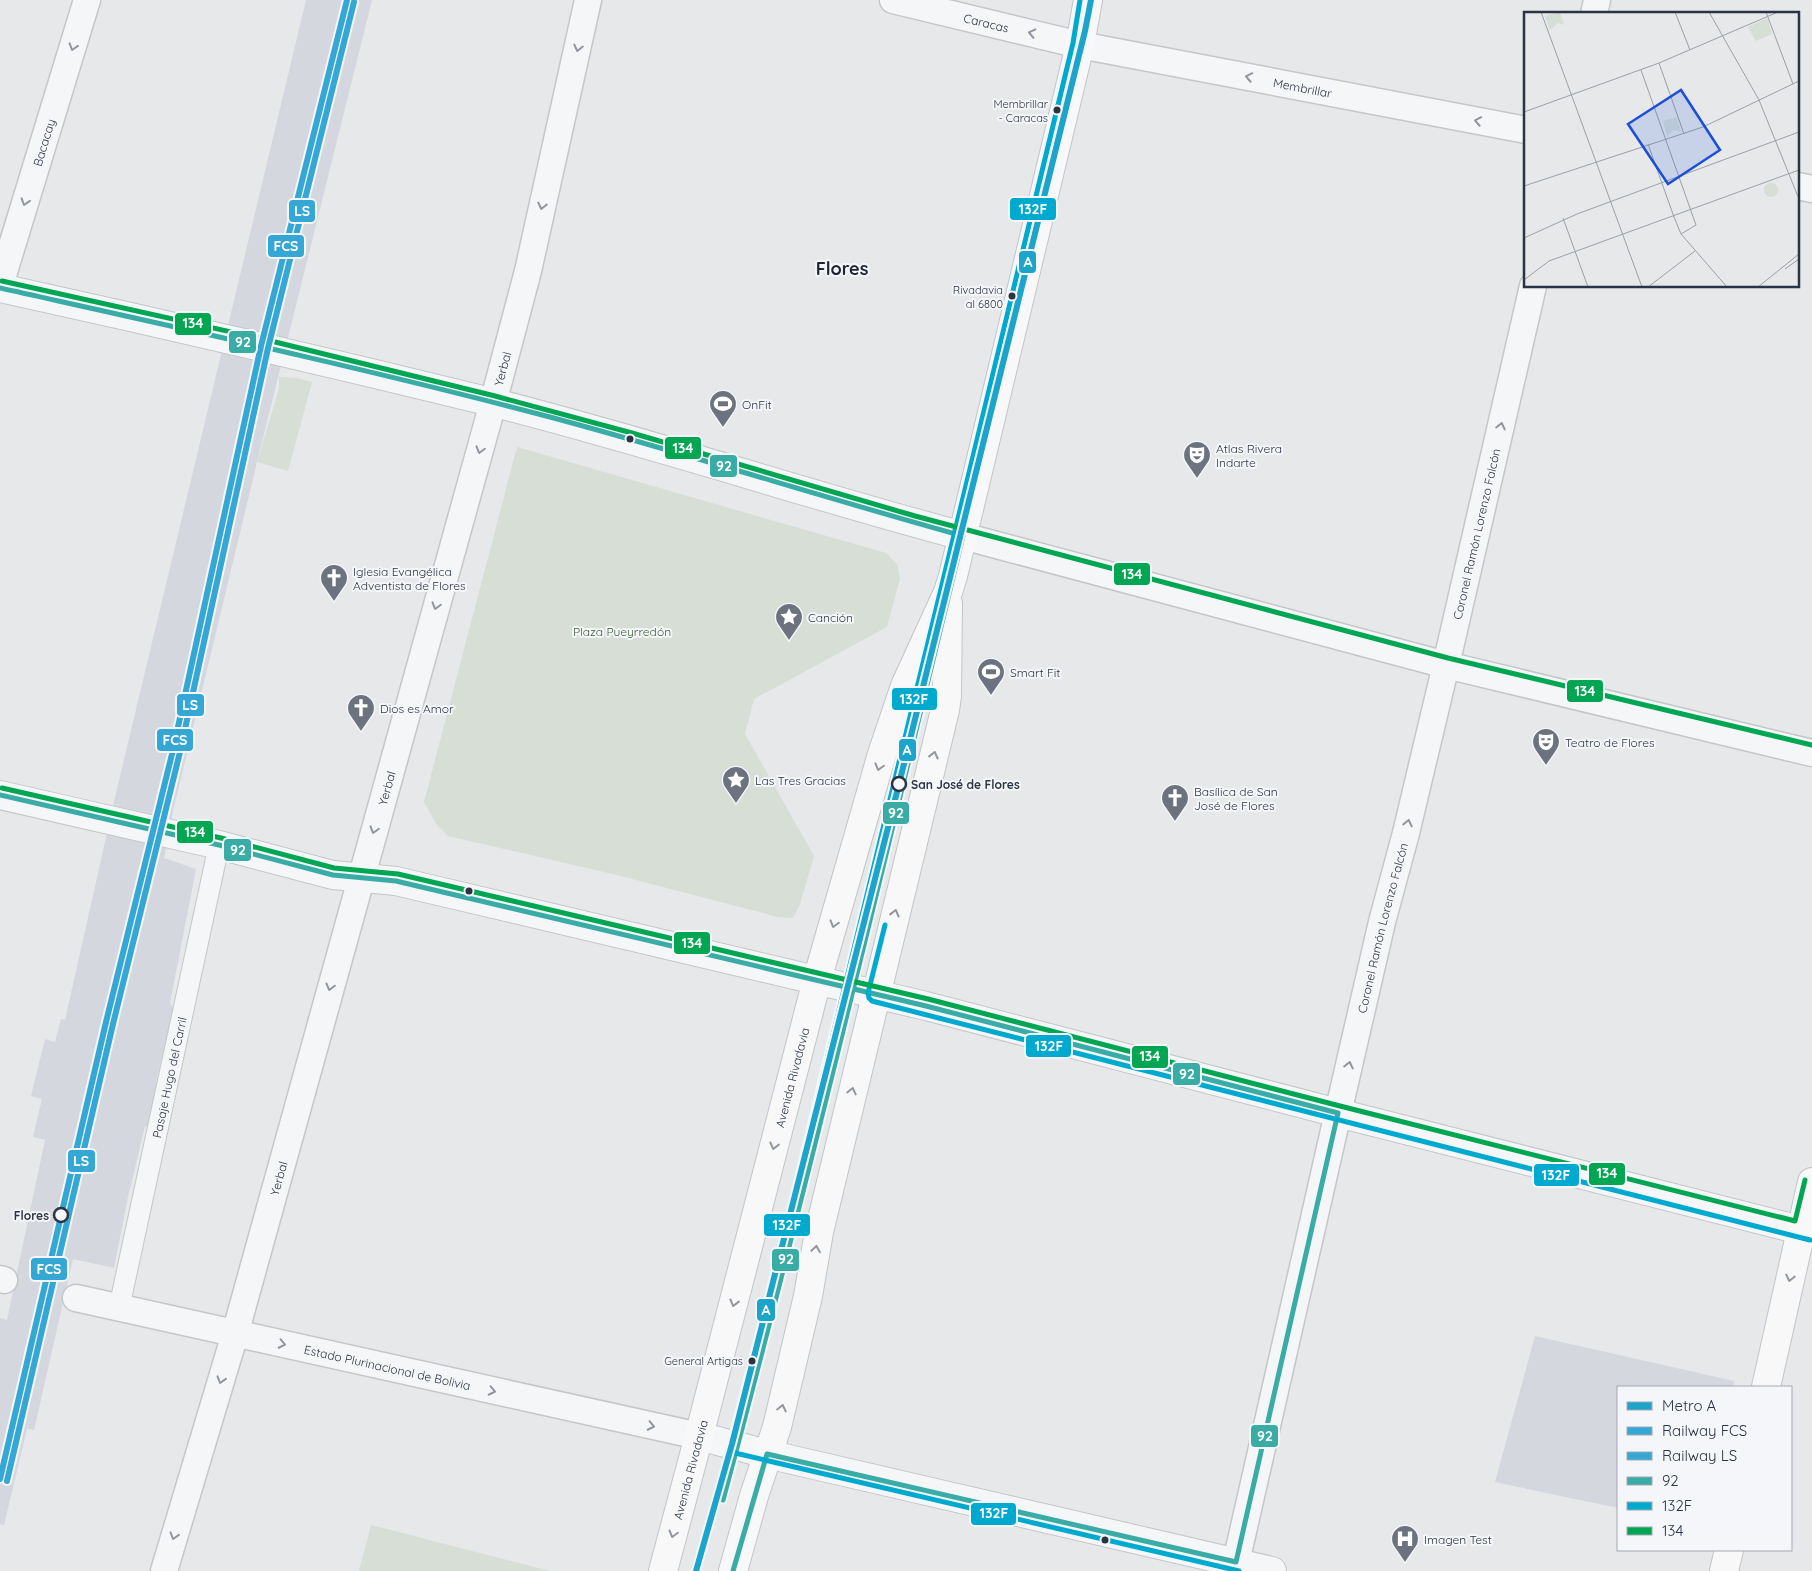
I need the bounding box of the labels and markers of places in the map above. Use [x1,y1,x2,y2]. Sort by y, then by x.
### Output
place label: Membrillar - Caracas [993,97,1049,125]
marker: Membrillar - Caracas [1052,105,1062,115]
place label: Rivadavia al 6800 [953,283,1003,311]
marker: Rivadavia al 6800 [1007,291,1017,301]
sports icon: OnFit [708,389,738,428]
place label: OnFit [742,397,772,412]
unlabelled marker [625,434,635,444]
theatre icon: Atlas Rivera Indarte [1182,440,1212,479]
place label: Atlas Rivera Indarte [1216,441,1282,470]
church icon: Iglesia Evangélica Adventista de Flores [319,563,349,602]
place label: Iglesia Evangélica Adventista de Flores [353,564,466,593]
place icon: Canción [774,602,804,641]
place label: Canción [808,610,853,625]
sports icon: Smart Fit [976,657,1006,696]
place label: Smart Fit [1010,665,1060,680]
church icon: Dios es Amor [346,693,376,732]
place label: Dios es Amor [380,701,454,716]
theatre icon: Teatro de Flores [1531,727,1561,766]
place label: Teatro de Flores [1565,735,1655,750]
place icon: Las Tres Gracias [721,765,751,804]
place label: Las Tres Gracias [755,773,846,788]
marker: San José de Flores [891,776,907,792]
place label: San José de Flores [911,777,1020,792]
church icon: Basílica de San José de Flores [1160,783,1190,822]
place label: Basílica de San José de Flores [1194,784,1278,813]
unlabelled marker [464,886,474,896]
marker: Flores [53,1207,69,1223]
place label: Flores [14,1208,49,1223]
place label: General Artigas [664,1354,743,1368]
marker: General Artigas [747,1356,757,1366]
hospital icon: Imagen Test [1390,1524,1420,1563]
place label: Imagen Test [1424,1532,1492,1547]
unlabelled marker [1100,1535,1110,1545]

